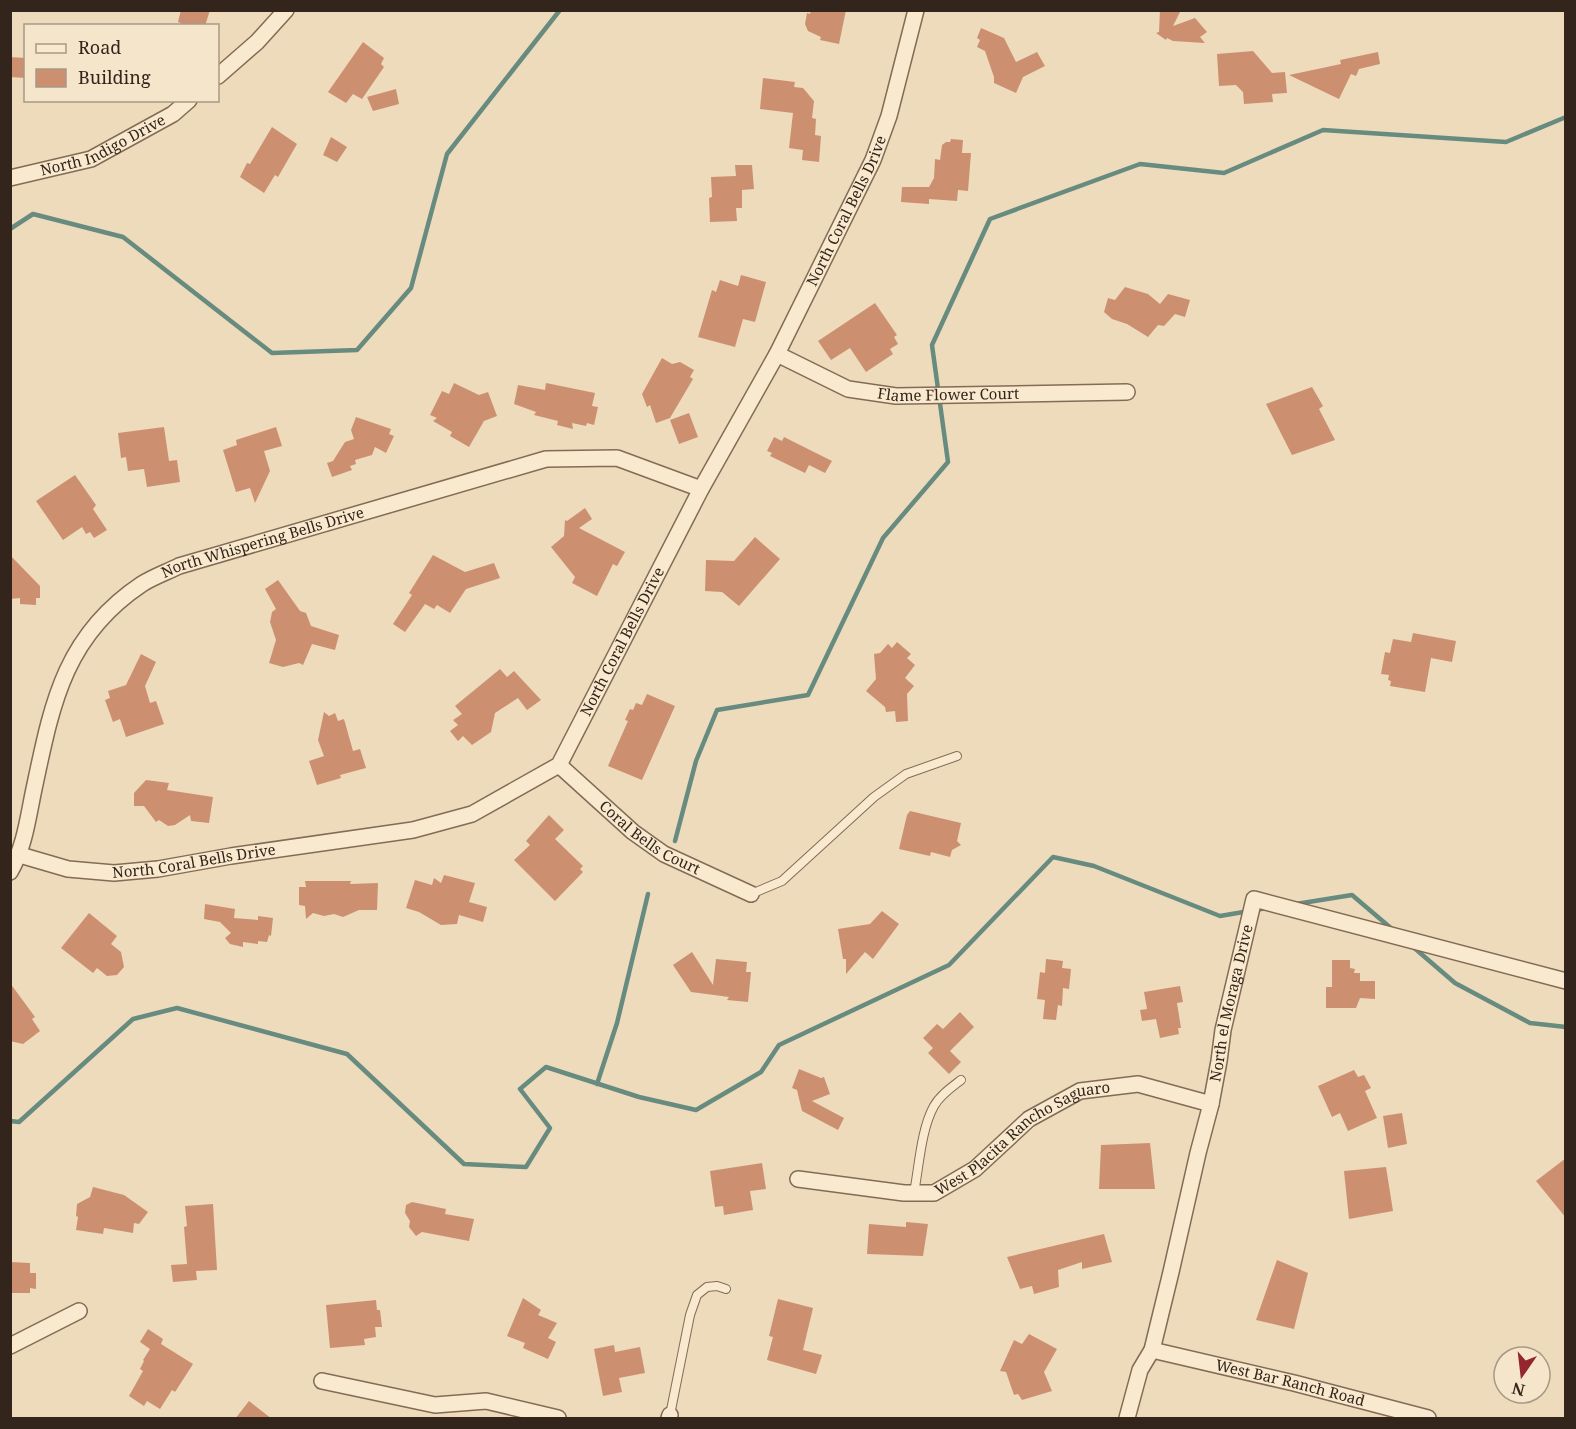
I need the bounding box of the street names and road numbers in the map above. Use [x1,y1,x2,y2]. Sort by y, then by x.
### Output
street label: North Indigo Drive [38,109,168,180]
street label: North Coral Bells Drive [801,132,890,289]
street label: Flame Flower Court [876,382,1019,405]
street label: North Whispering Bells Drive [158,502,366,582]
street label: North Coral Bells Drive [575,563,668,719]
street label: Coral Bells Court [595,795,704,878]
street label: North Coral Bells Drive [111,839,277,882]
street label: North el Moraga Drive [1204,922,1257,1083]
street label: West Placita Rancho Saguaro [931,1076,1111,1199]
street label: West Bar Ranch Road [1214,1354,1367,1410]

